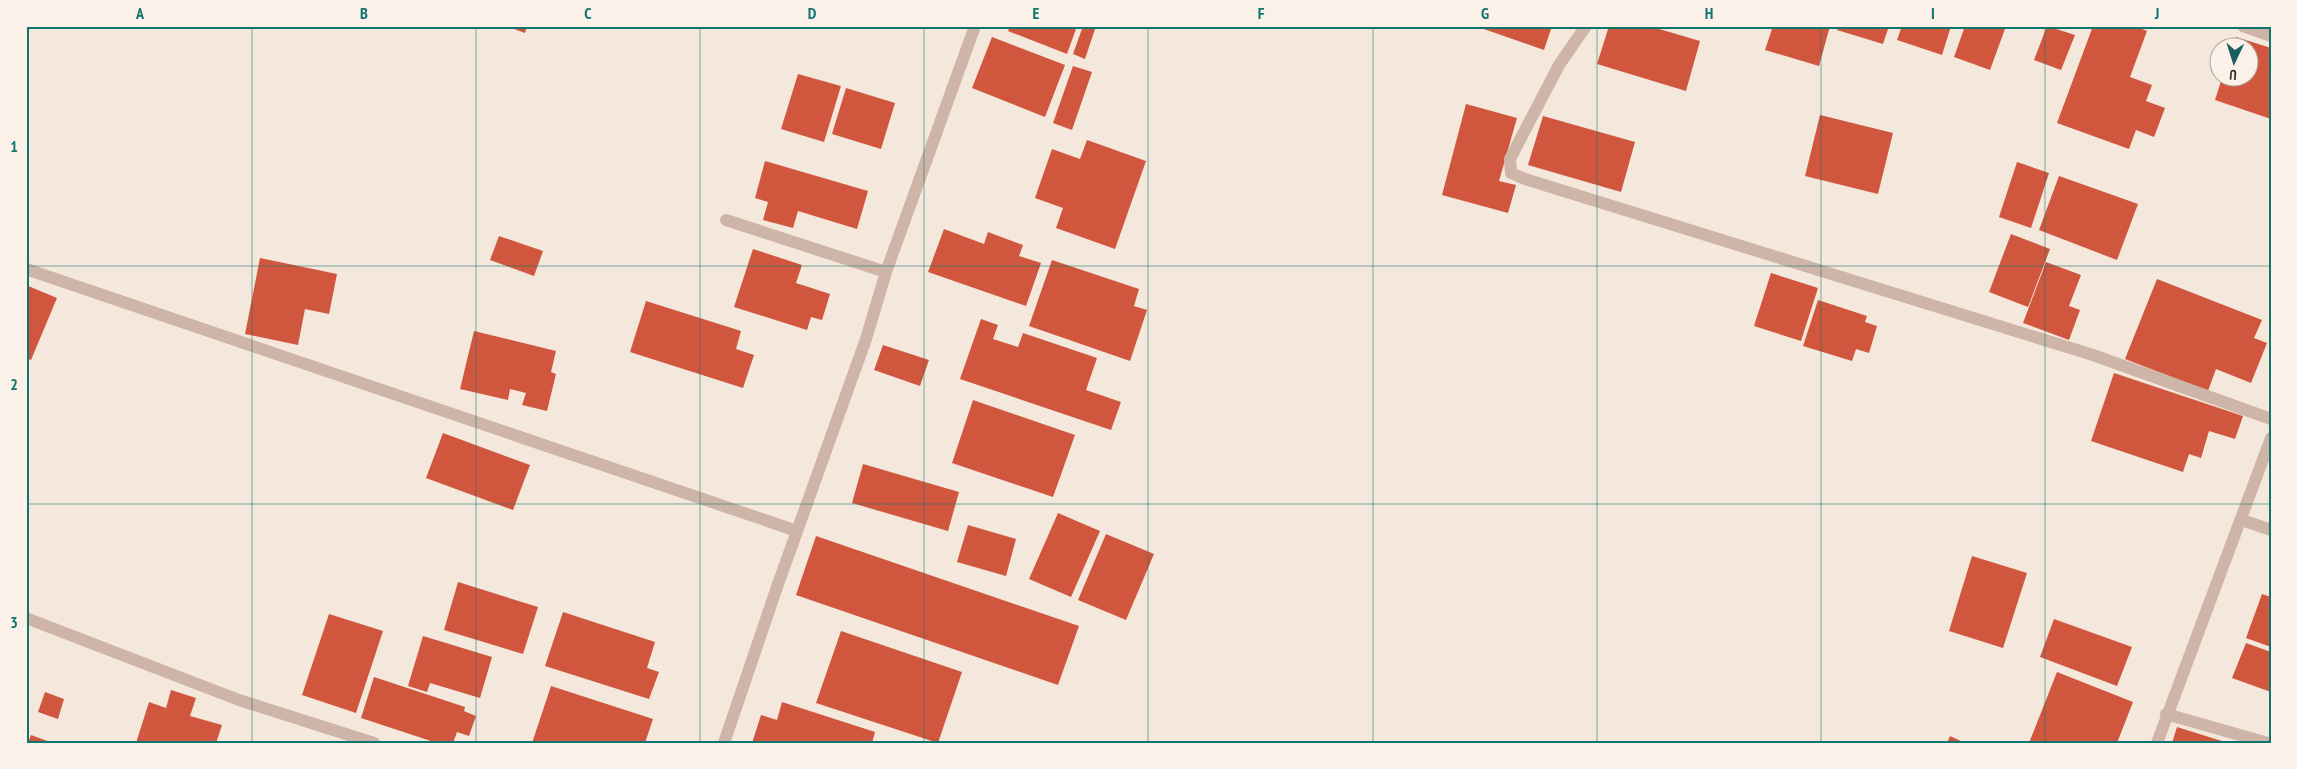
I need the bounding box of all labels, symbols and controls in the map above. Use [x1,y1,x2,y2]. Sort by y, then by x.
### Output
text: A [135,3,145,23]
text: B [360,3,368,23]
text: C [584,3,592,23]
text: D [808,3,817,23]
text: E [1033,3,1040,23]
text: F [1258,3,1265,23]
text: G [1481,3,1489,23]
text: H [1705,3,1713,23]
text: I [1931,3,1935,23]
text: J [2154,3,2159,23]
north arrow [2210,38,2260,88]
text: U [2229,66,2237,84]
text: 1 [10,136,18,156]
text: 2 [10,374,18,394]
text: 3 [10,612,18,632]

